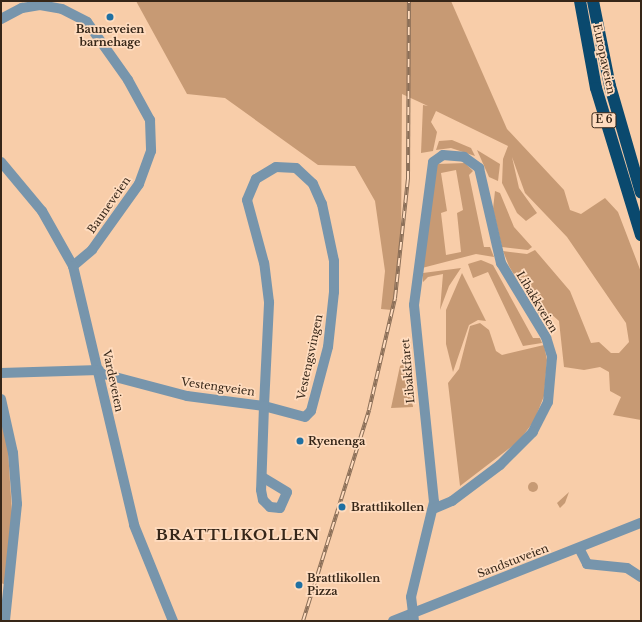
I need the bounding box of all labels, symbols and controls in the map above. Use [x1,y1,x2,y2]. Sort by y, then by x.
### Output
marker: Bauneveien barnehage [105,12,115,22]
place label: Bauneveien barnehage [76,23,144,49]
street label: Europaveien [590,23,618,95]
road number: E 6 [591,112,617,128]
street label: Bauneveien [85,174,133,236]
street label: Libakkveien [514,269,560,335]
street label: Vestengsvingen [295,313,325,401]
street label: Libakkfaret [399,338,417,404]
street label: Vardeveien [100,349,126,413]
street label: Vestengveien [180,375,256,399]
place label: Ryenenga [308,434,365,448]
marker: Ryenenga [295,436,305,446]
place label: Brattlikollen [351,500,424,514]
marker: Brattlikollen [336,501,348,513]
district label: BRATTLIKOLLEN [156,526,320,544]
street label: Sandstuveien [476,541,550,581]
place label: Brattlikollen Pizza [307,572,380,598]
marker: Brattlikollen Pizza [294,580,304,590]

